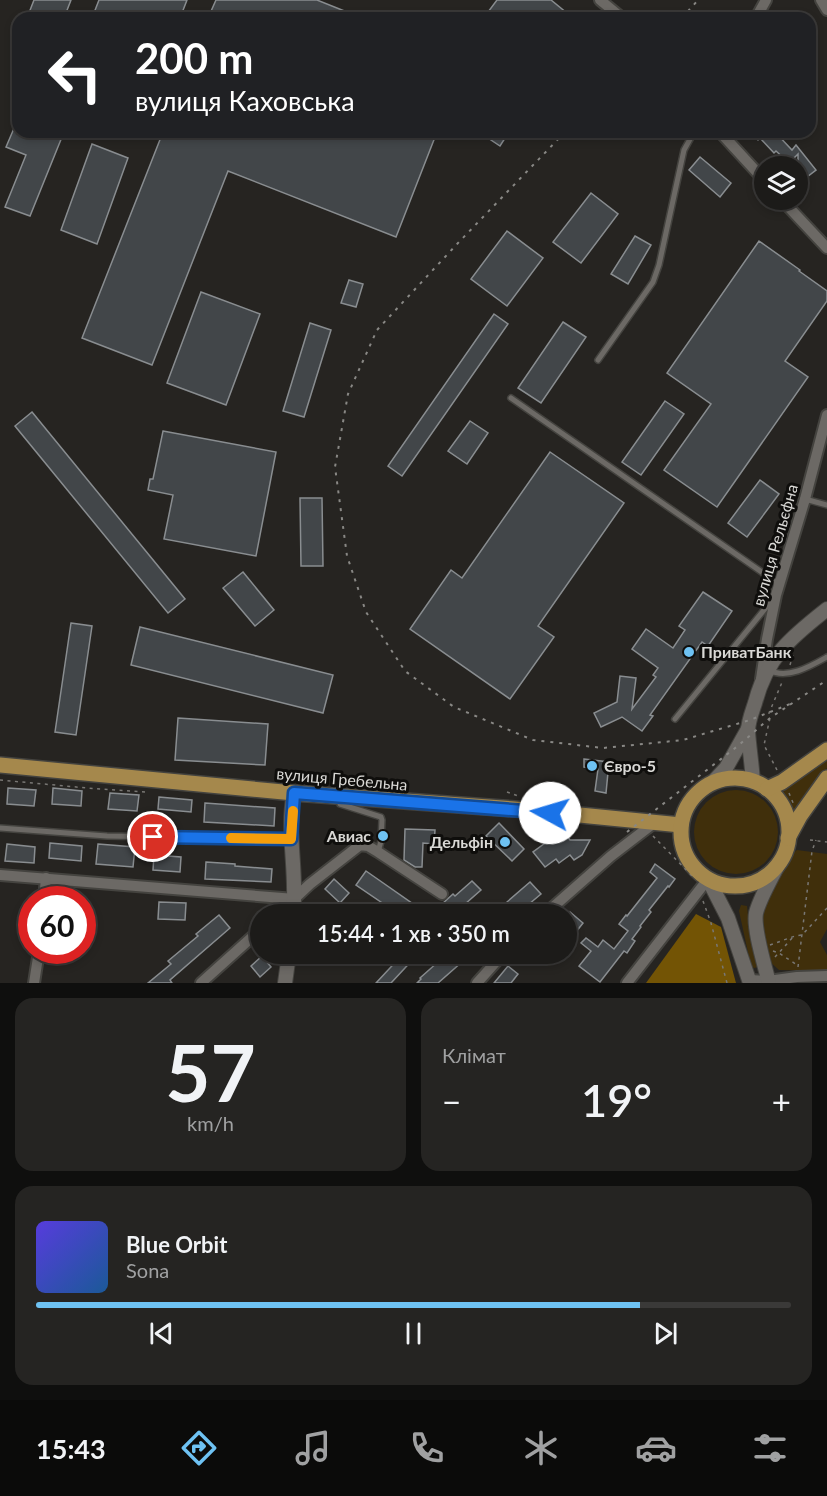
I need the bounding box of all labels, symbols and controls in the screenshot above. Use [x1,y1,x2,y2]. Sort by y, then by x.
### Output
text: 200 m [135,33,253,83]
icon: left [36,36,114,114]
text: вулиця Каховська [135,84,355,117]
map controls [754,156,808,210]
button: layers [754,156,808,210]
street label: вулиця Рельєфна [748,482,801,608]
place label: ПриватБанк [701,642,792,661]
marker: ПриватБанк [682,645,696,659]
place label: Євро-5 [604,756,656,775]
marker: Євро-5 [585,759,599,773]
street label: вулиця Гребельна [276,763,408,794]
position arrow [518,781,582,845]
pin [127,811,178,862]
icon: arrive [136,820,169,853]
place label: Авиас [326,826,371,845]
marker: Авиас [376,829,390,843]
place label: Дельфін [430,832,493,851]
marker: Дельфін [498,835,512,849]
speed limit sign: 60 [18,886,96,964]
text: 15:44 · 1 хв · 350 m [317,920,510,947]
text: 57 [165,1025,256,1119]
text: Клімат [442,1043,506,1067]
text: 19° [581,1073,652,1127]
text: − [442,1081,461,1121]
text: + [772,1081,791,1121]
text: km/h [187,1111,234,1135]
text: Blue Orbit [126,1231,227,1258]
text: Sona [126,1258,169,1282]
icon: previous [145,1317,178,1350]
icon: pause [397,1317,430,1350]
icon: next [649,1317,682,1350]
icon: directions [178,1427,220,1469]
icon: music [292,1427,334,1469]
icon: phone [406,1427,448,1469]
icon: climate [520,1427,562,1469]
icon: car [635,1427,677,1469]
icon: filters [749,1427,791,1469]
text: 15:43 [36,1432,106,1465]

